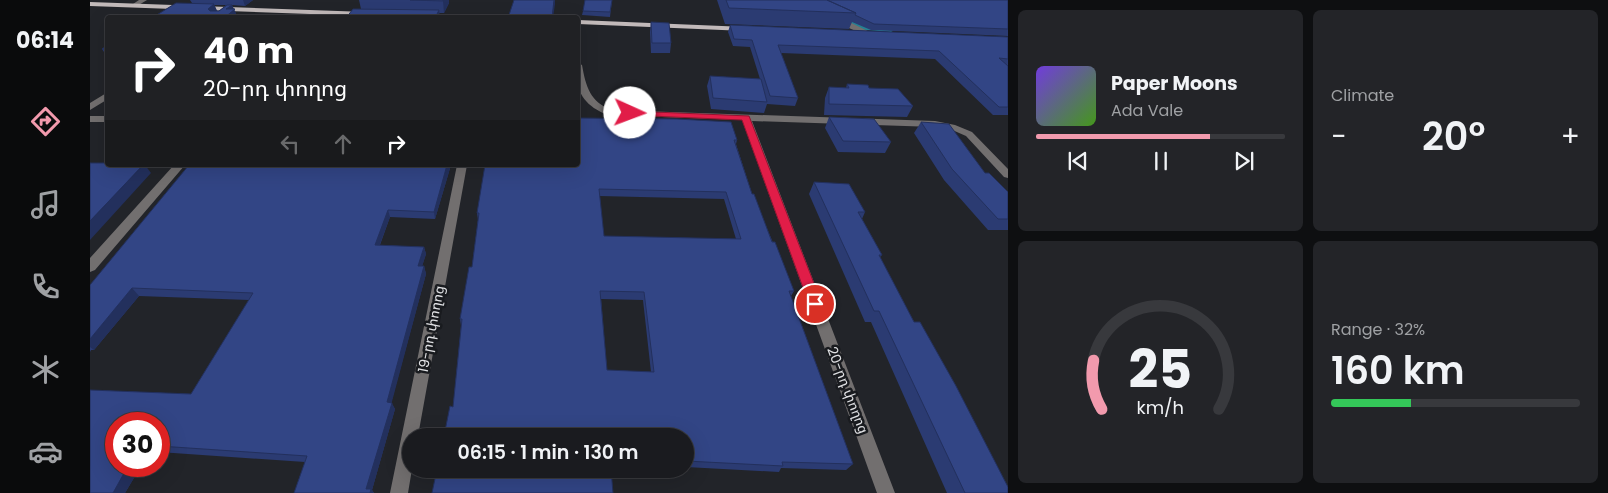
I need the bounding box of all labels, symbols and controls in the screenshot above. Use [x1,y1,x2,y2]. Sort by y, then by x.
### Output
text: 06:14 [16,25,74,56]
text: 40 m [203,26,294,75]
icon: right [120,35,185,100]
text: Paper Moons [1111,70,1238,97]
text: 20-րդ փողոց [203,73,347,104]
text: Climate [1331,84,1394,107]
position arrow [603,86,655,138]
text: Ada Vale [1111,99,1183,122]
icon: directions [28,104,63,139]
text: 20° [1422,110,1485,163]
text: − [1331,117,1346,156]
text: + [1561,117,1580,156]
icon: left [276,130,304,158]
icon: ahead [329,130,357,158]
icon: right [382,130,410,158]
icon: previous [1064,147,1092,175]
icon: pause [1147,147,1175,175]
icon: next [1230,147,1258,175]
icon: music [28,187,63,222]
icon: phone [28,269,63,304]
pin [794,283,836,325]
street label: 19-րդ փողոց [413,284,449,374]
icon: arrive [801,290,829,318]
text: Range · 32% [1331,318,1425,341]
text: 25 [1129,333,1192,406]
street label: 20-րդ փողոց [822,344,874,436]
text: 160 km [1331,344,1465,397]
icon: climate [28,352,63,387]
text: km/h [1137,395,1184,420]
speed limit sign: 30 [105,412,170,477]
icon: car [28,434,63,469]
text: 06:15 · 1 min · 130 m [457,439,639,466]

